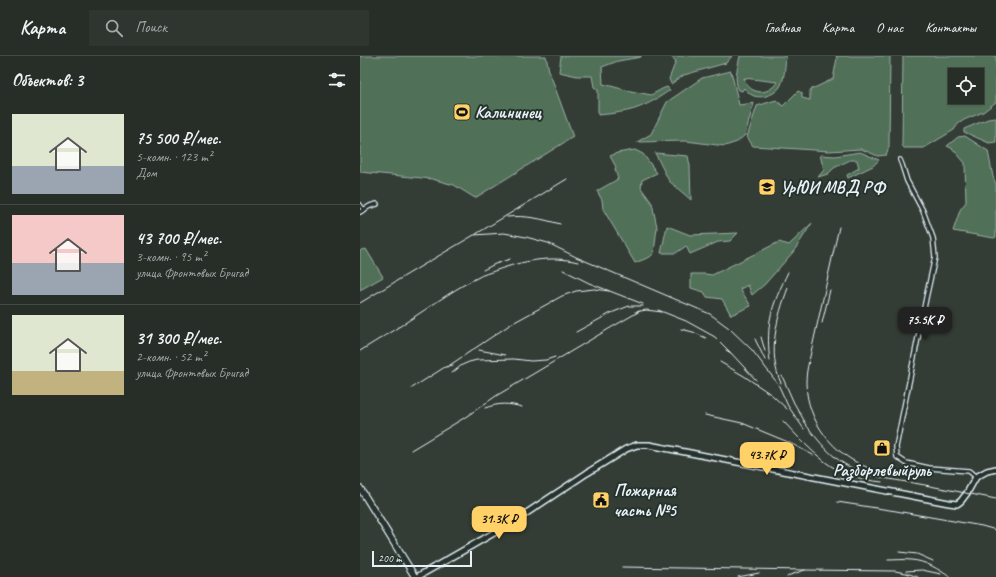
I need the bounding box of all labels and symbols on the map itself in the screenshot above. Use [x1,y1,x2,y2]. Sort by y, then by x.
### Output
sports icon: Калининец [452,102,472,122]
place label: Калининец [475,102,542,123]
school or university icon: УрЮИ МВД РФ [757,177,777,197]
place label: УрЮИ МВД РФ [780,177,887,198]
pin: 75.5K ₽ [888,307,962,341]
shop icon: Разборлевыйруль [872,438,892,458]
pin: 43.7K ₽ [730,442,804,476]
place label: Разборлевыйруль [833,460,932,482]
place label: Пожарная часть №5 [614,480,677,521]
public building icon: Пожарная часть №5 [591,490,611,510]
pin: 31.3K ₽ [462,506,536,540]
scale bar [372,549,472,568]

